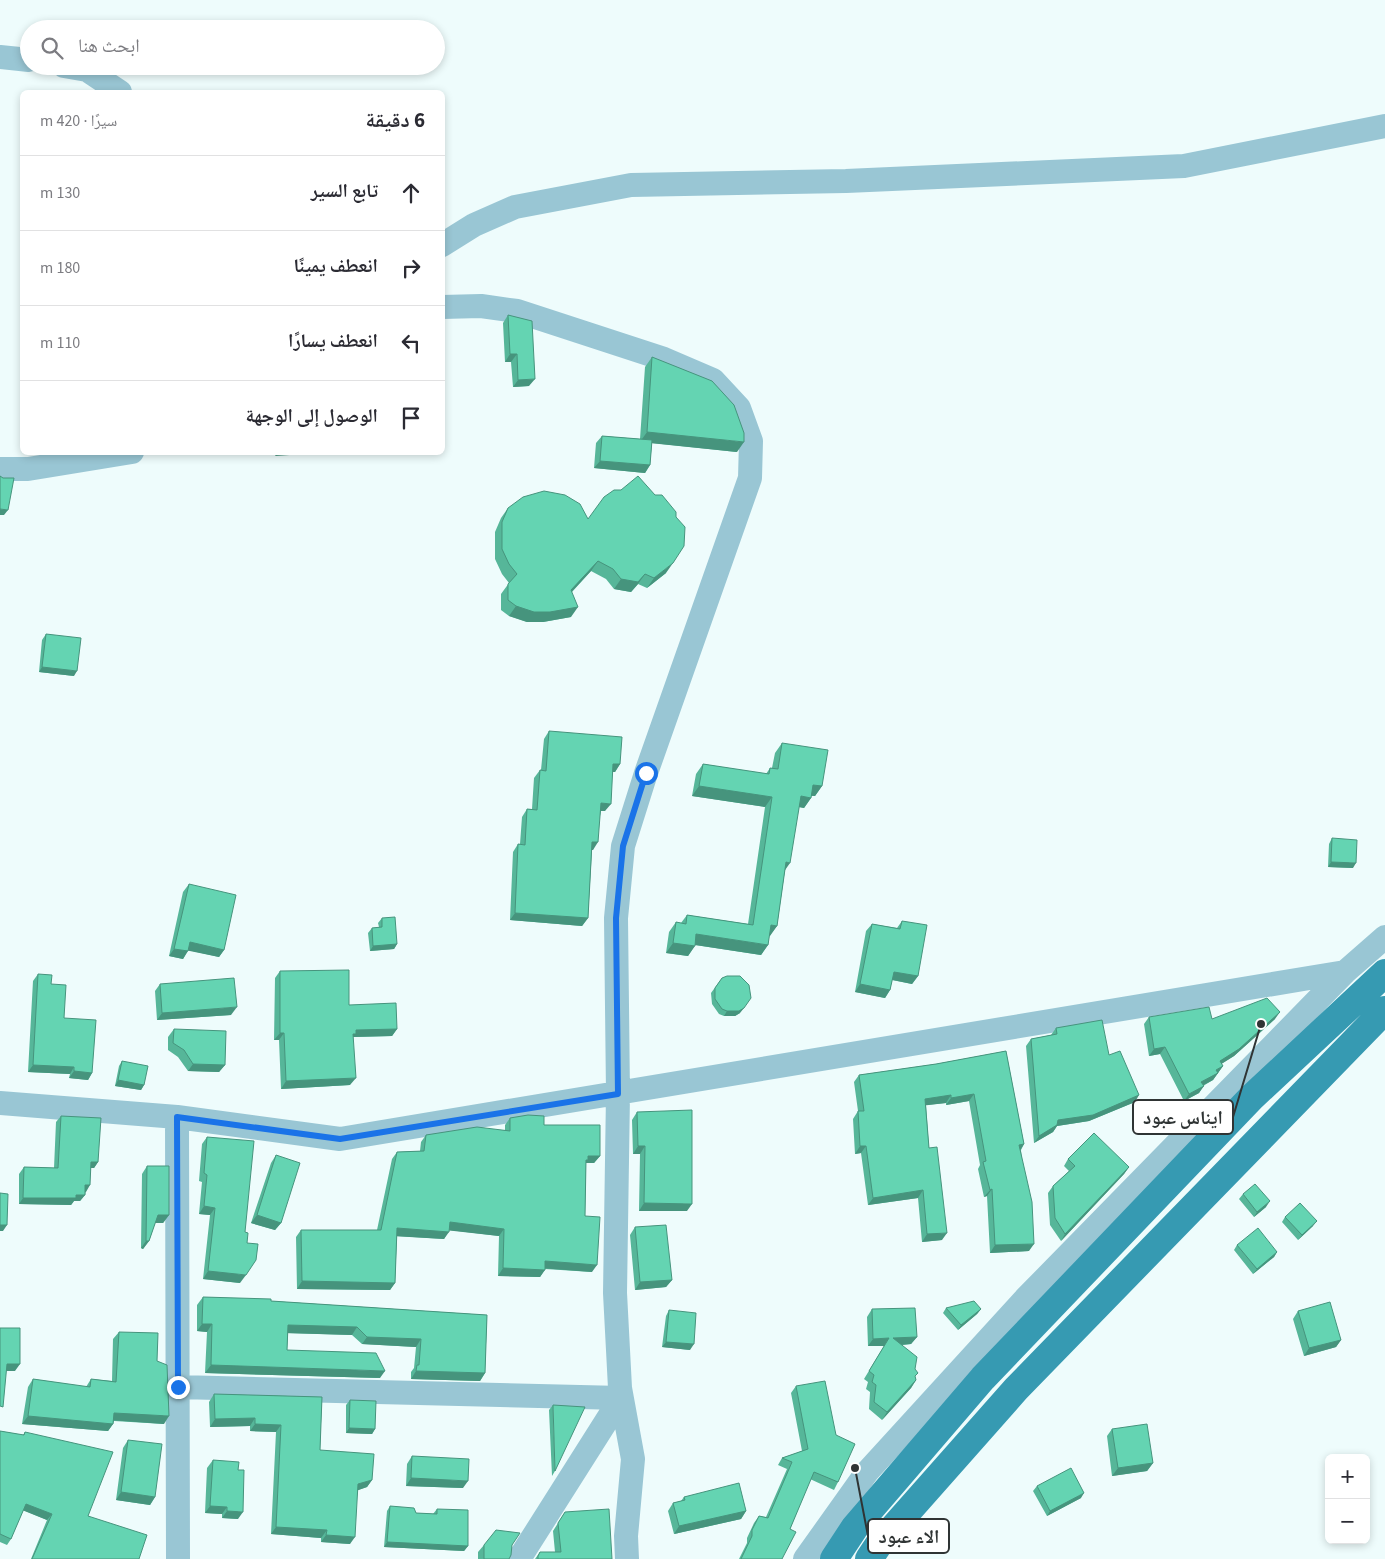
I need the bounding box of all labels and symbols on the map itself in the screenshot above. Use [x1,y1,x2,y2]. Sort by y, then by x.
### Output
route start [635,762,658,785]
callout: ايناس عبود [1133,1100,1233,1134]
text: ايناس عبود [1143,1105,1223,1132]
route end [167,1376,190,1399]
callout: الاء عبود [868,1519,949,1553]
text: الاء عبود [878,1524,940,1551]

